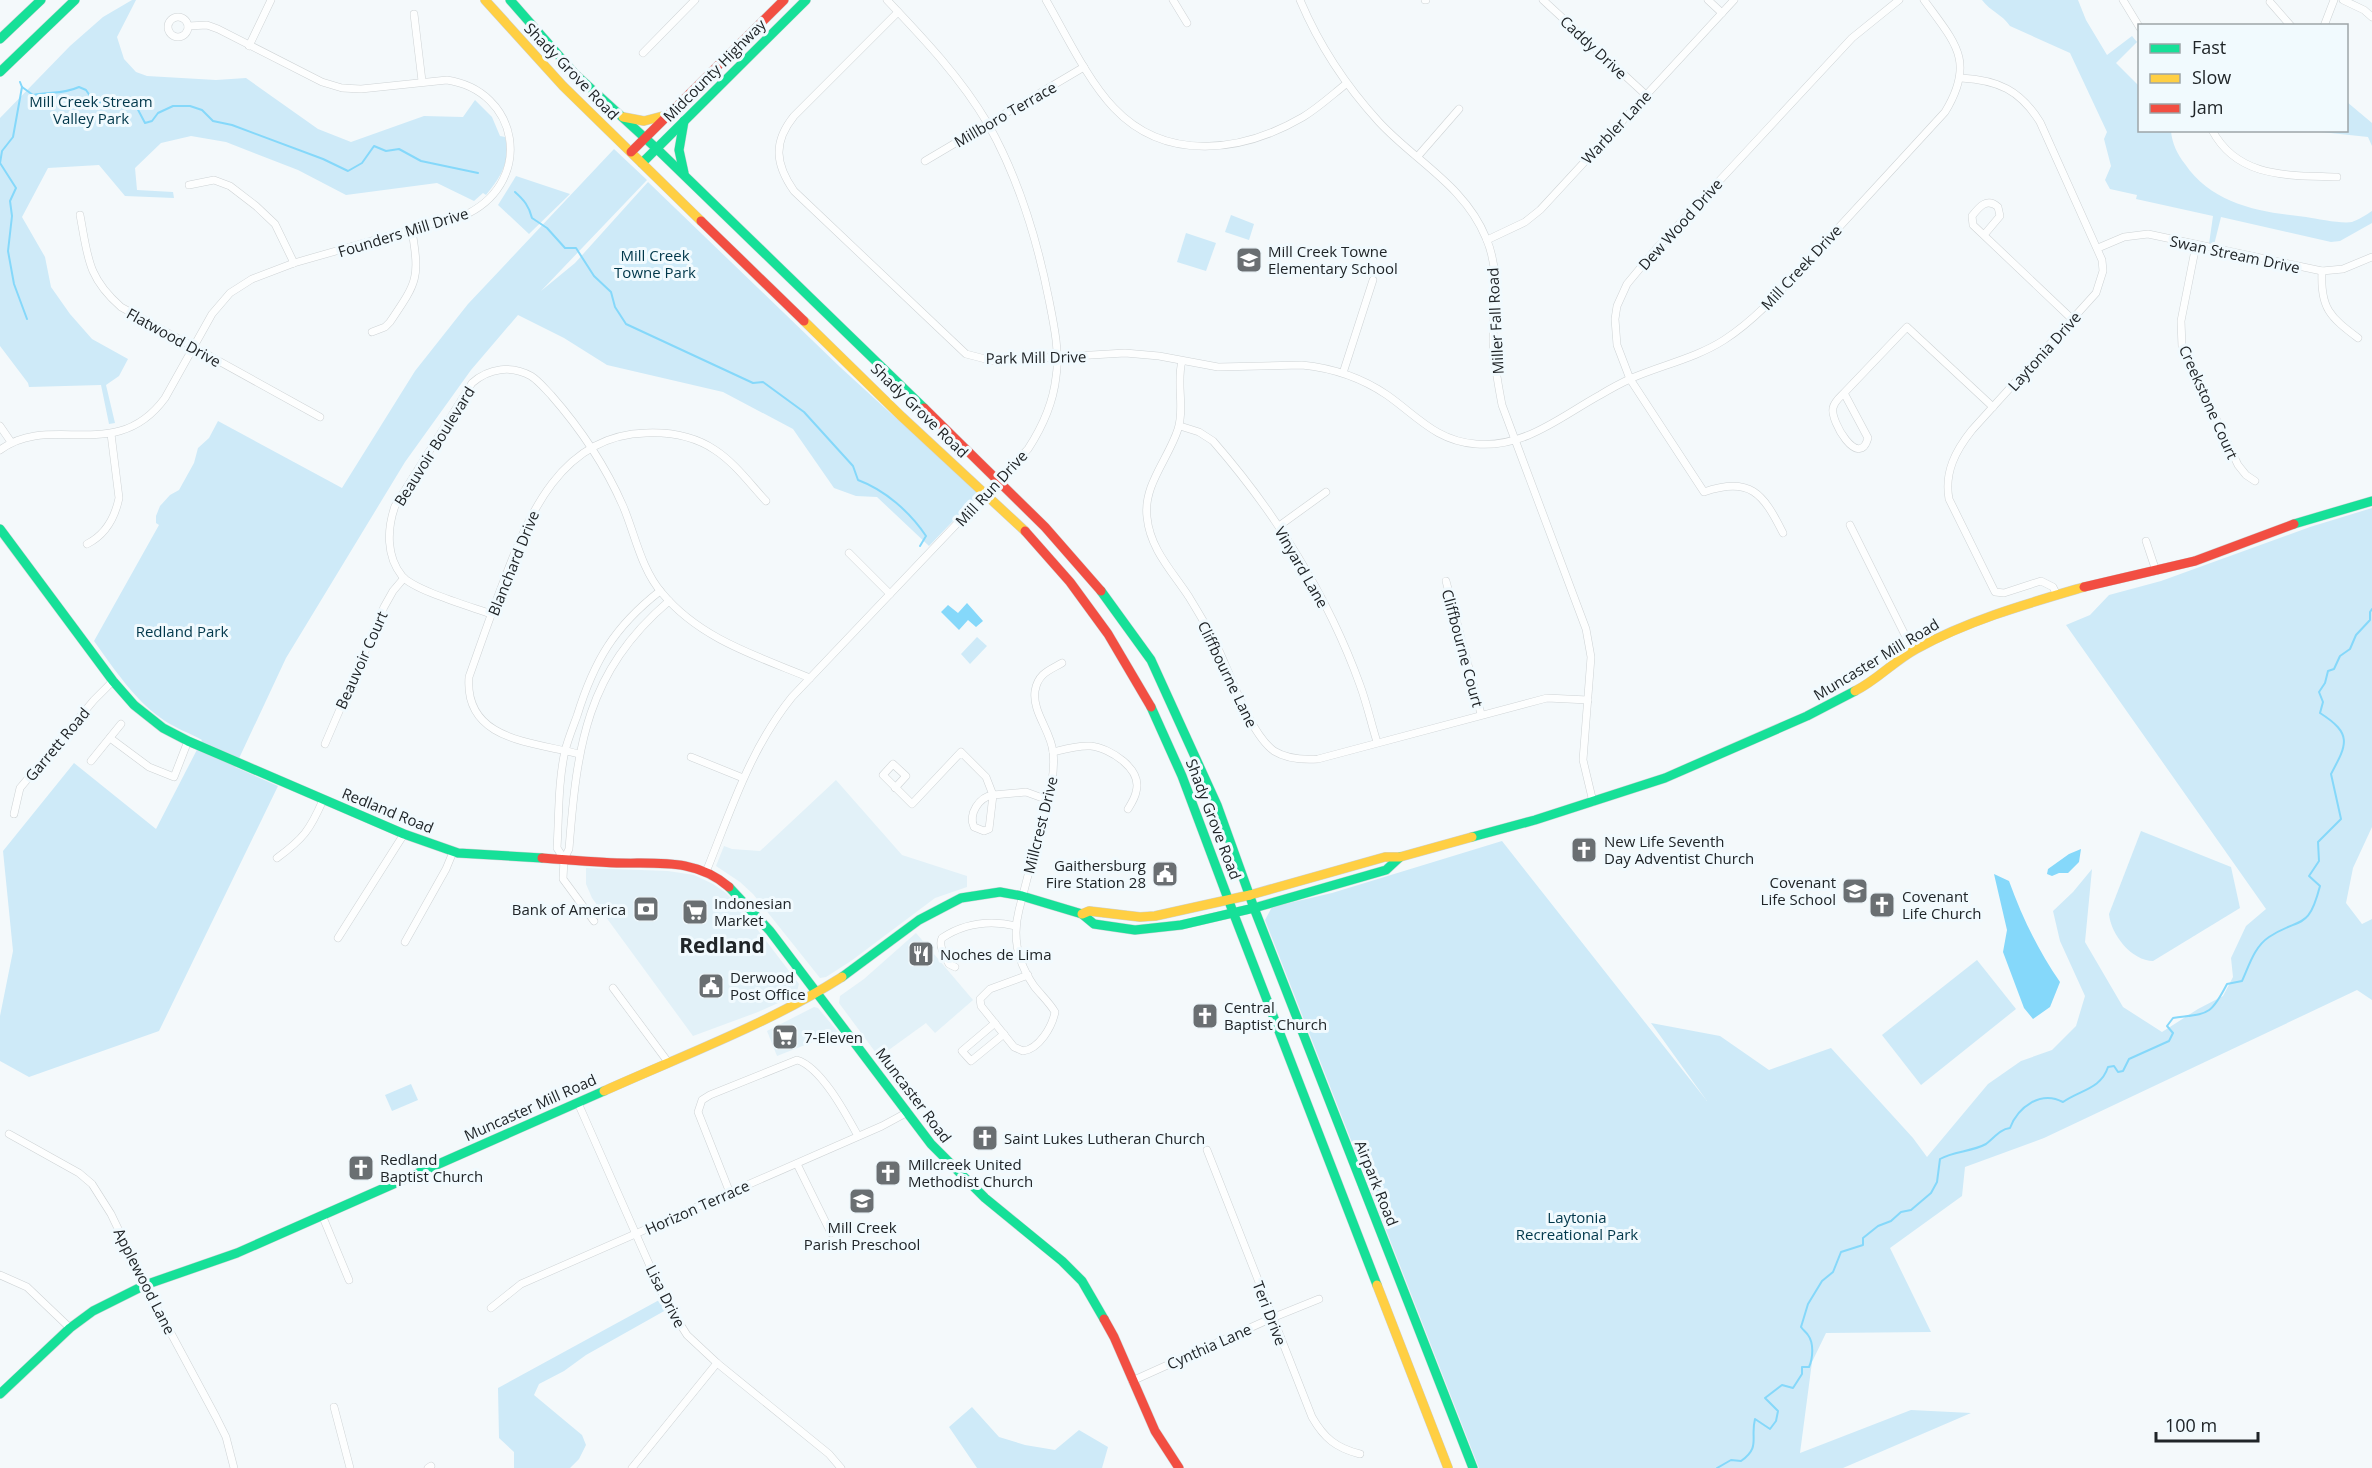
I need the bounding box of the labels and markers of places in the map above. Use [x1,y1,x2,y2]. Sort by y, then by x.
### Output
place label: Mill Creek Towne Elementary School [1268,241,1398,278]
school or university icon: Mill Creek Towne Elementary School [1234,245,1264,275]
place label: New Life Seventh Day Adventist Church [1604,831,1754,868]
church icon: New Life Seventh Day Adventist Church [1569,835,1599,865]
place label: Gaithersburg Fire Station 28 [1046,855,1146,892]
public building icon: Gaithersburg Fire Station 28 [1150,859,1180,889]
place label: Covenant Life School [1761,872,1836,909]
school or university icon: Covenant Life School [1840,876,1870,906]
place label: Covenant Life Church [1902,886,1981,923]
church icon: Covenant Life Church [1867,890,1897,920]
place label: Indonesian Market [714,893,792,930]
bank icon: Bank of America [631,894,661,924]
supermarket icon: Indonesian Market [680,897,710,927]
place label: Bank of America [512,899,626,919]
restaurant icon: Noches de Lima [906,939,936,969]
place label: Noches de Lima [940,944,1052,964]
place label: Derwood Post Office [730,967,806,1004]
public building icon: Derwood Post Office [696,971,726,1001]
place label: Central Baptist Church [1224,997,1327,1034]
church icon: Central Baptist Church [1190,1001,1220,1031]
supermarket icon: 7-Eleven [770,1022,800,1052]
place label: 7-Eleven [804,1027,863,1047]
church icon: Saint Lukes Lutheran Church [970,1123,1000,1153]
place label: Saint Lukes Lutheran Church [1004,1128,1205,1148]
place label: Redland Baptist Church [380,1149,483,1186]
church icon: Redland Baptist Church [346,1153,376,1183]
place label: Millcreek United Methodist Church [908,1154,1033,1191]
church icon: Millcreek United Methodist Church [873,1158,903,1188]
school or university icon: Mill Creek Parish Preschool [847,1186,877,1216]
place label: Mill Creek Parish Preschool [804,1217,920,1254]

